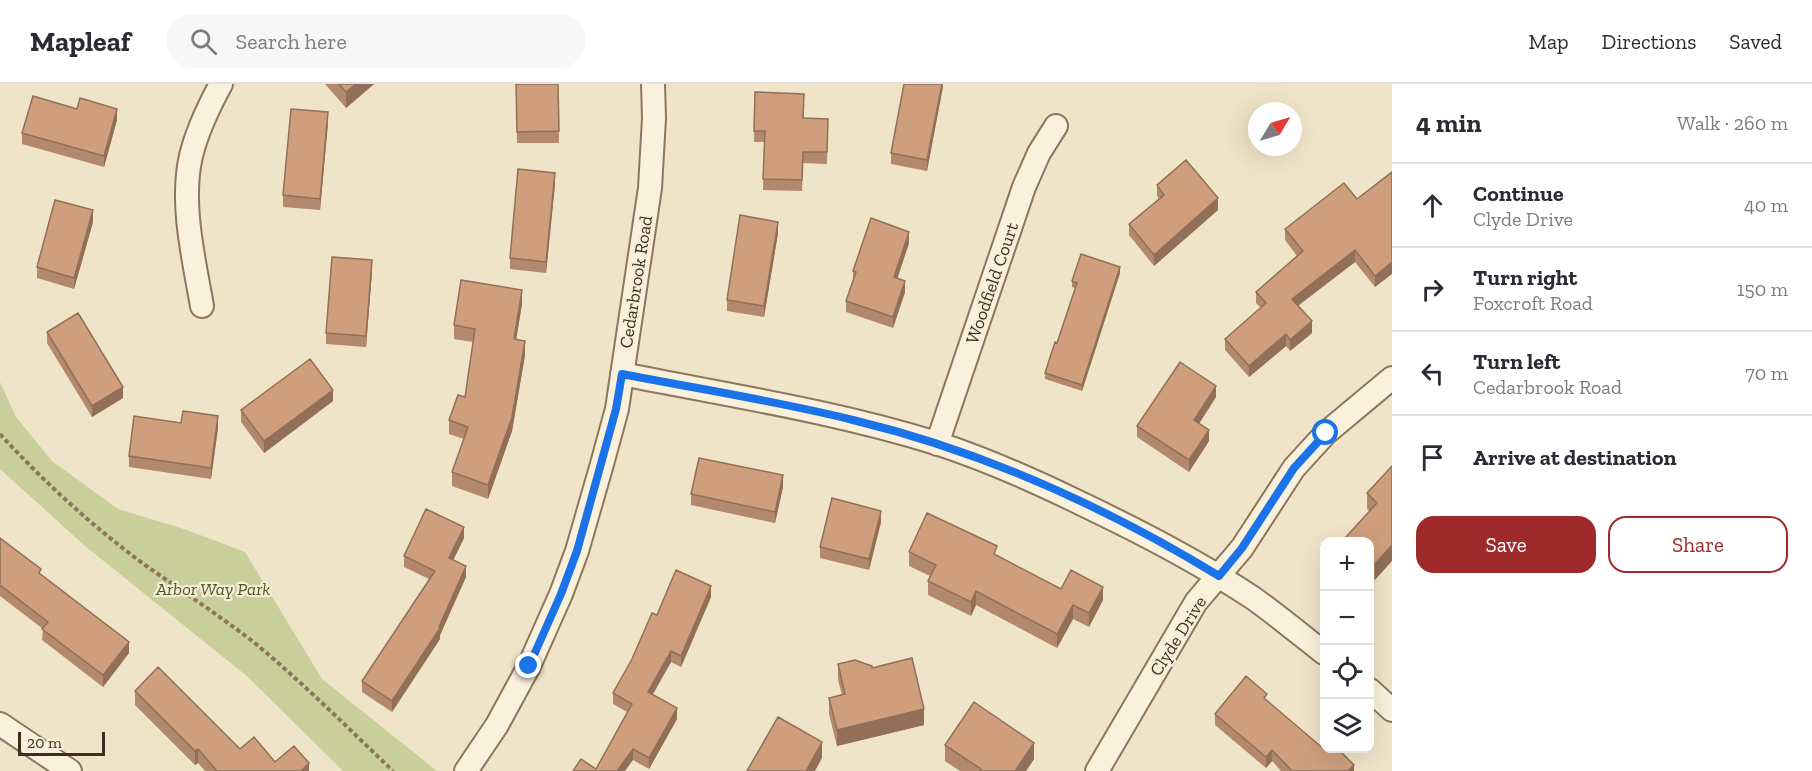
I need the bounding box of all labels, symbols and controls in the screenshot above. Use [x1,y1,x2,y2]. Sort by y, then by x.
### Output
search box [166,14,586,68]
text: Mapleaf [30,25,130,58]
icon: search [187,25,220,58]
text: Search here [235,28,347,55]
text: Map [1529,29,1569,54]
text: Directions [1602,29,1696,54]
text: Saved [1729,29,1782,54]
north arrow [1248,102,1302,156]
text: 4 min [1416,107,1482,139]
text: Walk · 260 m [1677,111,1788,135]
text: Continue [1473,180,1564,207]
icon: ahead [1416,189,1449,222]
text: 40 m [1744,193,1788,217]
text: Clyde Drive [1473,207,1573,231]
street label: Cedarbrook Road [615,214,657,350]
street label: Woodfield Court [961,219,1023,347]
text: Turn right [1473,264,1577,291]
icon: right [1416,273,1449,306]
text: 150 m [1737,277,1788,301]
text: Foxcroft Road [1473,291,1593,315]
text: Turn left [1473,348,1560,375]
icon: left [1416,357,1449,390]
text: 70 m [1745,361,1788,385]
text: Cedarbrook Road [1473,375,1622,399]
route start [1312,419,1338,445]
icon: arrive [1416,441,1449,474]
text: Arrive at destination [1473,444,1676,471]
button: Save [1416,516,1596,573]
button: Share [1608,516,1788,573]
map controls [1320,537,1374,753]
button: + [1320,537,1374,591]
park label: Arbor Way Park [155,578,270,600]
button: − [1320,591,1374,645]
street label: Clyde Drive [1145,592,1211,680]
button: locate [1320,645,1374,699]
route end [515,652,541,678]
button: layers [1320,699,1374,753]
scale bar [18,729,105,756]
text: 20 m [27,733,62,752]

